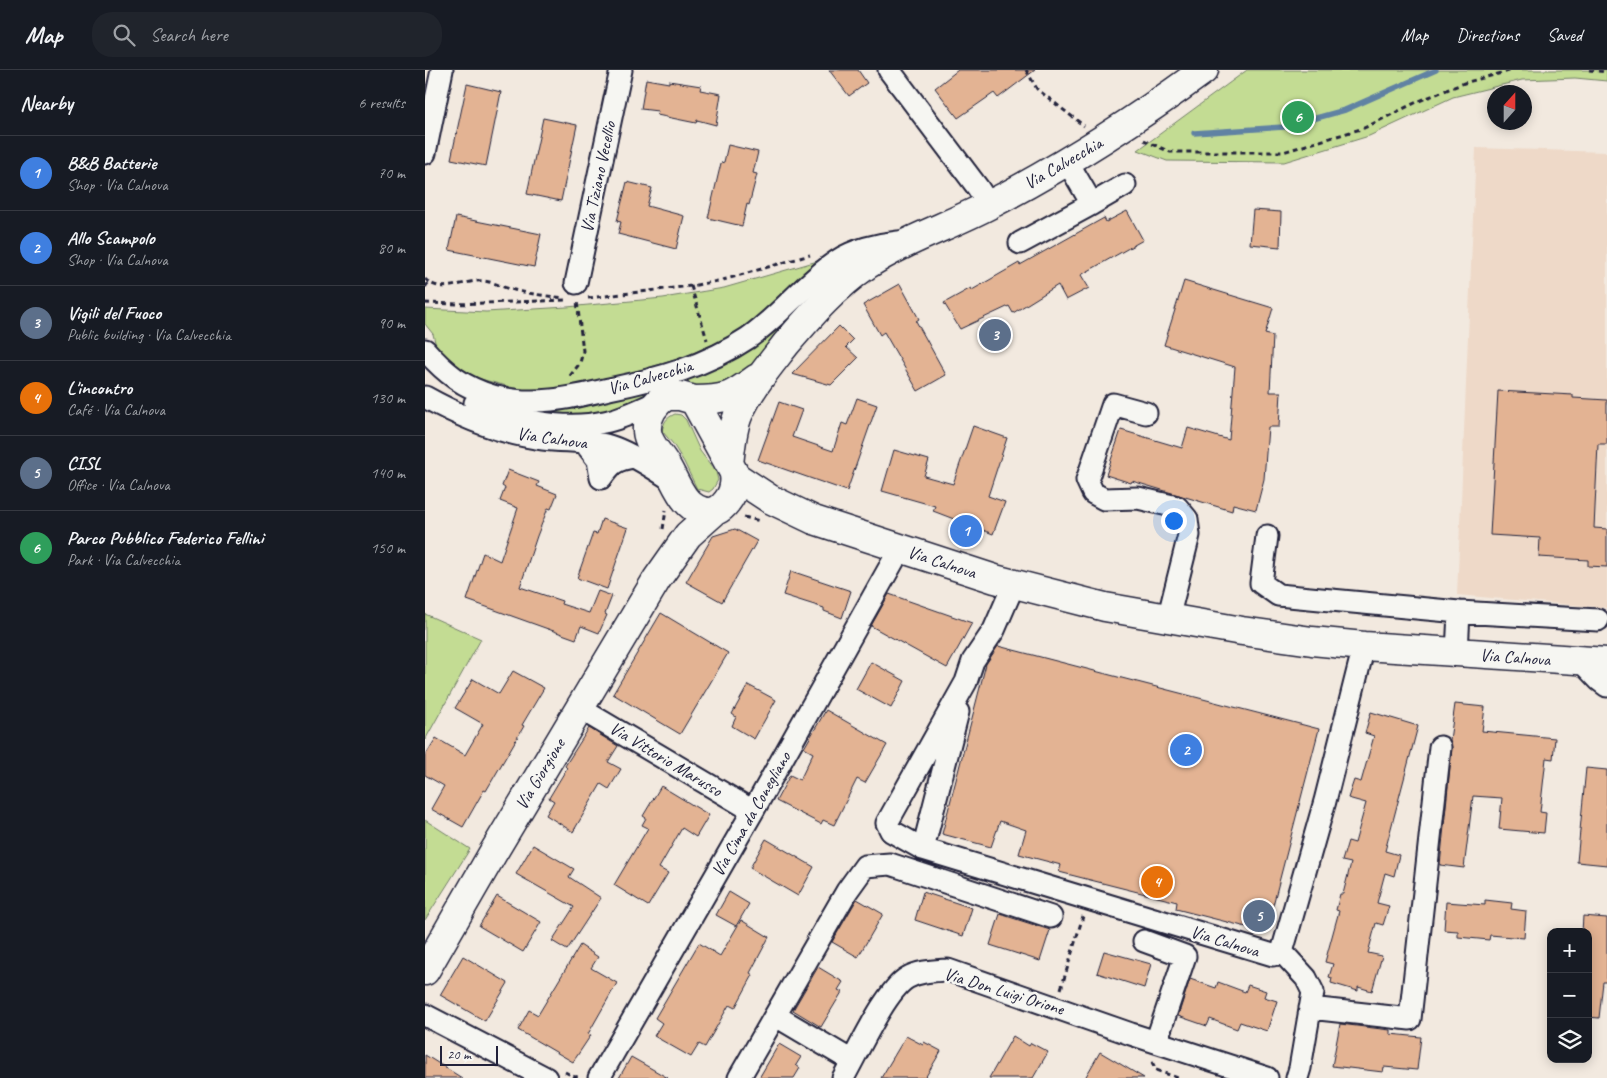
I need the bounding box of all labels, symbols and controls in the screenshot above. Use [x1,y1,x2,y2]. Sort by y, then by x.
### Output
search box [92,12,442,57]
text: Map [25,20,62,50]
icon: search [110,21,138,49]
text: Search here [150,23,228,47]
text: Map [1401,24,1428,46]
text: Directions [1456,24,1519,46]
text: Saved [1547,24,1582,46]
north arrow [1487,85,1532,130]
text: Nearby [20,90,73,116]
text: 6 results [358,93,405,113]
pin: 6 [1282,98,1314,136]
street label: Via Tiziano Vecellio [575,118,621,235]
street label: Via Calvecchia [1020,131,1107,194]
text: B&B Batterie [67,151,156,175]
text: 1 [32,163,40,183]
text: 70 m [378,163,405,183]
text: Shop · Via Calnova [67,175,168,195]
text: Allo Scampolo [67,226,155,250]
text: 2 [32,238,40,258]
text: 80 m [378,238,405,258]
text: Shop · Via Calnova [67,250,168,270]
text: Vigili del Fuoco [67,301,161,325]
text: 3 [32,313,40,333]
text: 90 m [378,313,405,333]
pin: 3 [979,316,1011,354]
text: Public building · Via Calvecchia [67,325,231,345]
street label: Via Calvecchia [605,354,696,400]
text: L'incontro [67,376,132,400]
text: 4 [32,388,40,408]
text: 130 m [371,388,405,408]
text: Café · Via Calnova [67,400,165,420]
street label: Via Calnova [516,422,590,454]
text: CISL [67,451,101,475]
text: 5 [33,463,39,483]
text: 140 m [371,463,405,483]
text: Office · Via Calnova [67,475,170,495]
your location [1161,508,1187,534]
pin: 1 [950,512,982,550]
text: Parco Pubblico Federico Fellini [67,526,263,550]
text: 6 [32,538,40,558]
text: 150 m [371,538,405,558]
street label: Via Calnova [905,541,981,584]
text: Park · Via Calvecchia [67,550,180,570]
street label: Via Calnova [1479,644,1553,671]
street label: Via Vittorio Marusso [606,717,728,802]
pin: 2 [1170,731,1202,769]
street label: Via Giorgione [510,733,570,814]
street label: Via Cima da Conegliano [706,746,796,880]
pin: 4 [1141,863,1173,901]
pin: 5 [1243,897,1275,935]
street label: Via Calnova [1188,920,1264,962]
map controls [1547,928,1592,1063]
button: + [1547,928,1592,973]
street label: Via Don Luigi Orione [942,962,1068,1020]
button: − [1547,973,1592,1018]
button: layers [1547,1018,1592,1063]
scale bar [440,1043,497,1066]
text: 20 m [447,1046,471,1063]

